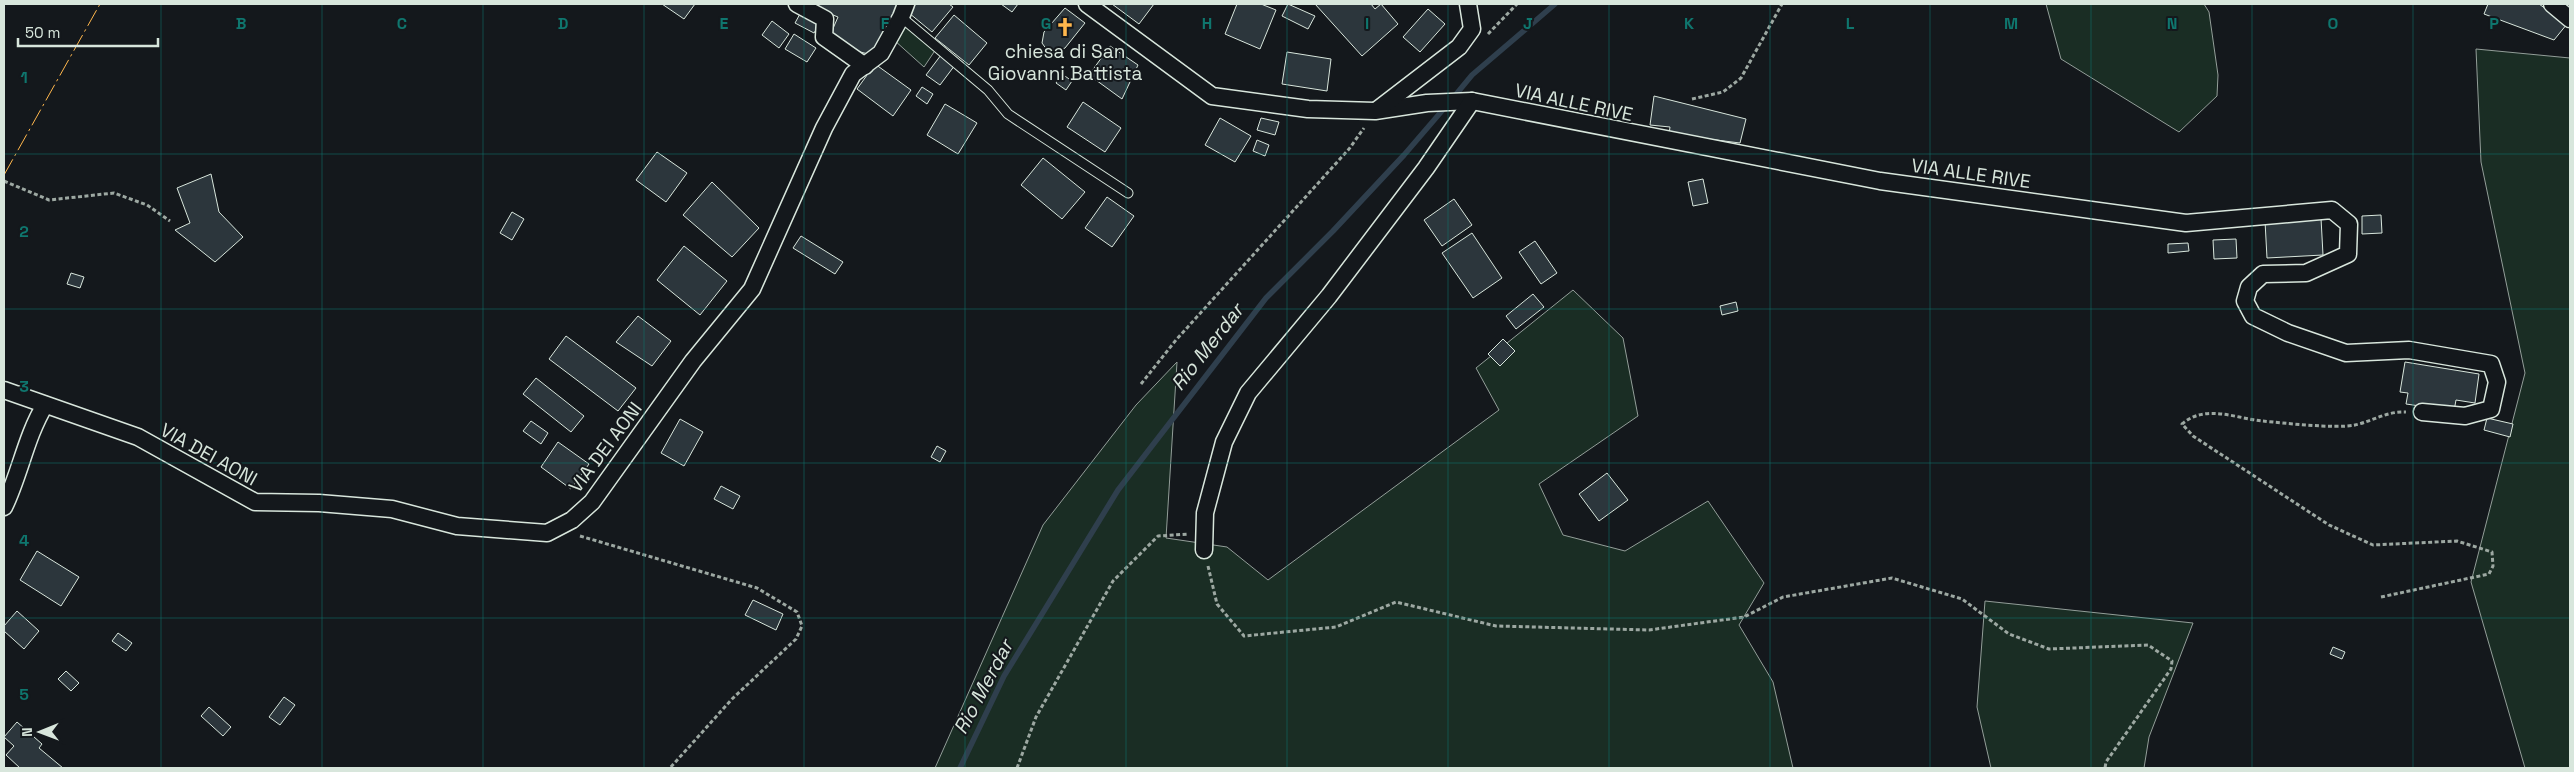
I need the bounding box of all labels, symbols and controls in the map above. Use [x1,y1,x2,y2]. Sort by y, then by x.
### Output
text: B [236,13,246,34]
text: C [397,13,407,34]
text: D [558,13,568,34]
text: E [720,13,729,34]
text: F [881,13,890,34]
text: G [1041,13,1051,34]
text: H [1202,13,1212,34]
text: I [1365,13,1369,34]
text: J [1523,13,1533,34]
text: K [1684,13,1694,34]
text: L [1846,13,1855,34]
text: M [2004,13,2018,34]
text: N [2167,13,2177,34]
text: O [2328,13,2339,34]
text: P [2489,13,2499,34]
scale bar [18,15,158,47]
church icon: chiesa di San Giovanni Battista [1054,16,1076,38]
text: 50 m [25,23,60,42]
place label: chiesa di San Giovanni Battista [988,39,1142,86]
text: 1 [20,67,28,88]
street label: VIA ALLE RIVE [1513,78,1635,127]
street label: VIA ALLE RIVE [1910,153,2032,194]
text: 2 [19,221,29,242]
water label: Rio Merdar [1165,296,1251,396]
text: 3 [19,376,29,397]
street label: VIA DEI AONI [563,397,648,498]
street label: VIA DEI AONI [156,417,262,491]
text: 4 [19,530,29,551]
water label: Rio Merdar [947,633,1020,739]
text: 5 [19,684,29,705]
north arrow [15,707,65,757]
text: N [18,727,36,737]

